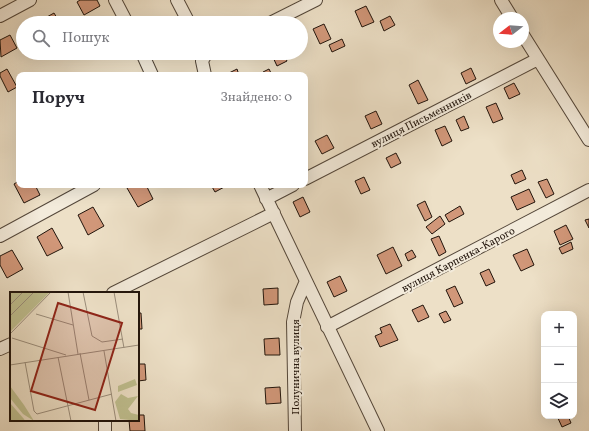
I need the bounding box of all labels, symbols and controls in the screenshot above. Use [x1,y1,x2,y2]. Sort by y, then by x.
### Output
north arrow [493,12,529,48]
search box [16,16,308,60]
icon: search [30,27,52,49]
text: Пошук [62,28,110,49]
text: Поруч [32,87,85,110]
street label: вулиця Письменників [369,88,475,152]
text: Знайдено: 0 [220,89,292,107]
street label: вулиця Карпенка-Карого [399,224,518,297]
inset map [10,292,139,421]
map controls [541,311,577,419]
button: + [541,311,577,347]
street label: Полунична вулиця [289,319,304,415]
button: − [541,347,577,383]
button: layers [541,383,577,419]

